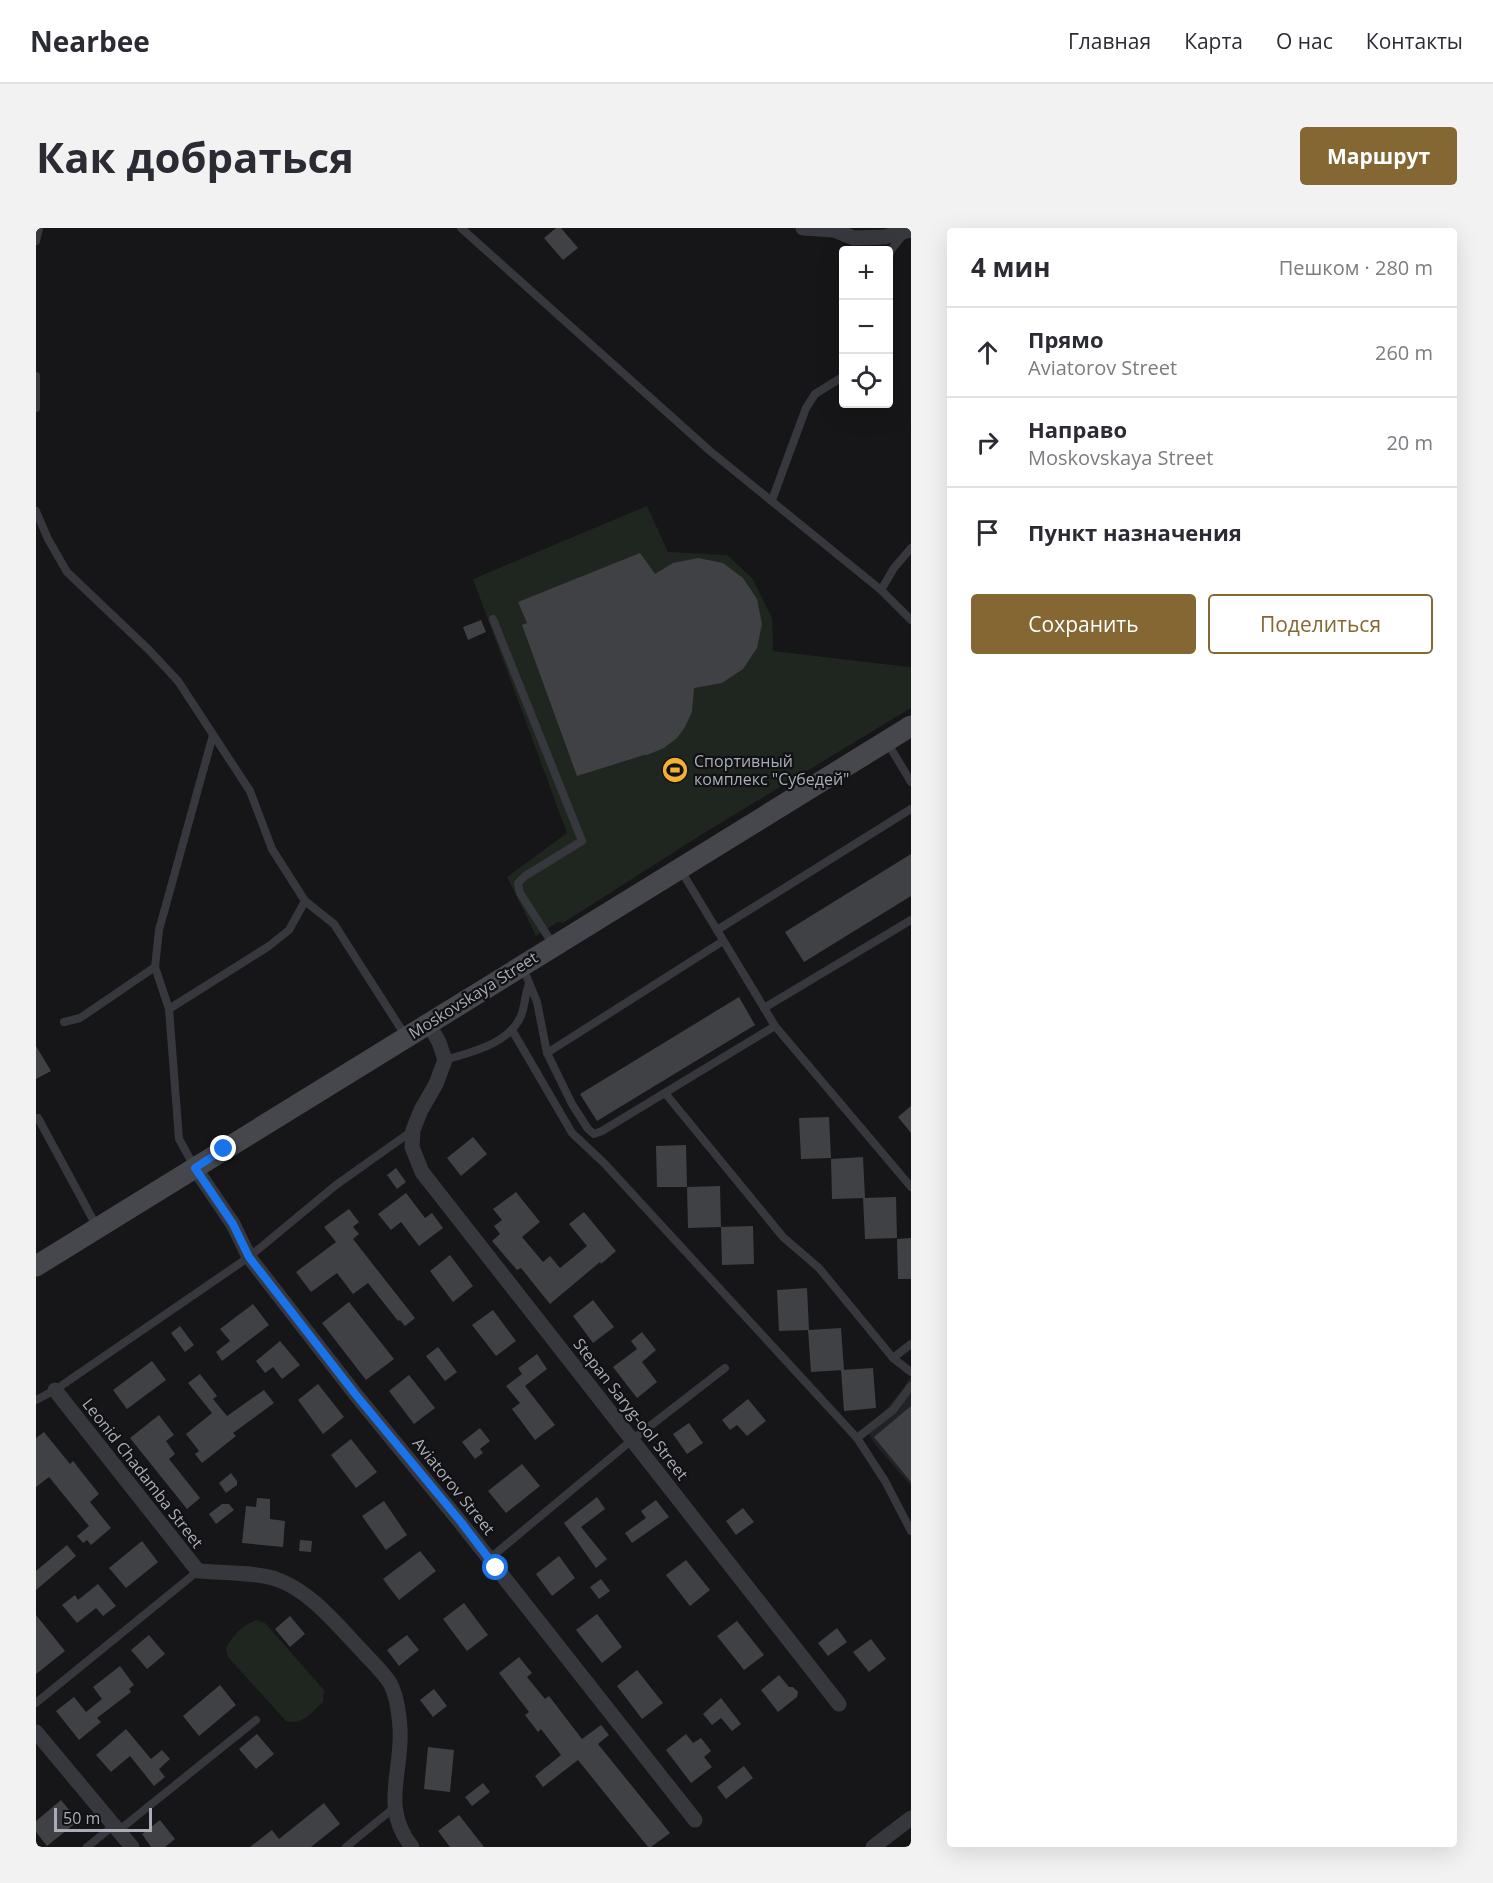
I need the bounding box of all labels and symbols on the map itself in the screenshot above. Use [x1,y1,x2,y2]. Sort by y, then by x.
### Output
place label: Спортивный комплекс "Субедей" [694,750,849,790]
sports icon: Спортивный комплекс "Субедей" [660,755,690,785]
street label: Moskovskaya Street [404,946,542,1044]
route end [210,1135,236,1161]
street label: Stepan Saryg-ool Street [569,1334,694,1485]
street label: Leonid Chadamba Street [78,1394,209,1553]
street label: Aviatorov Street [408,1433,500,1540]
route start [482,1554,508,1580]
scale bar [54,1805,152,1832]

